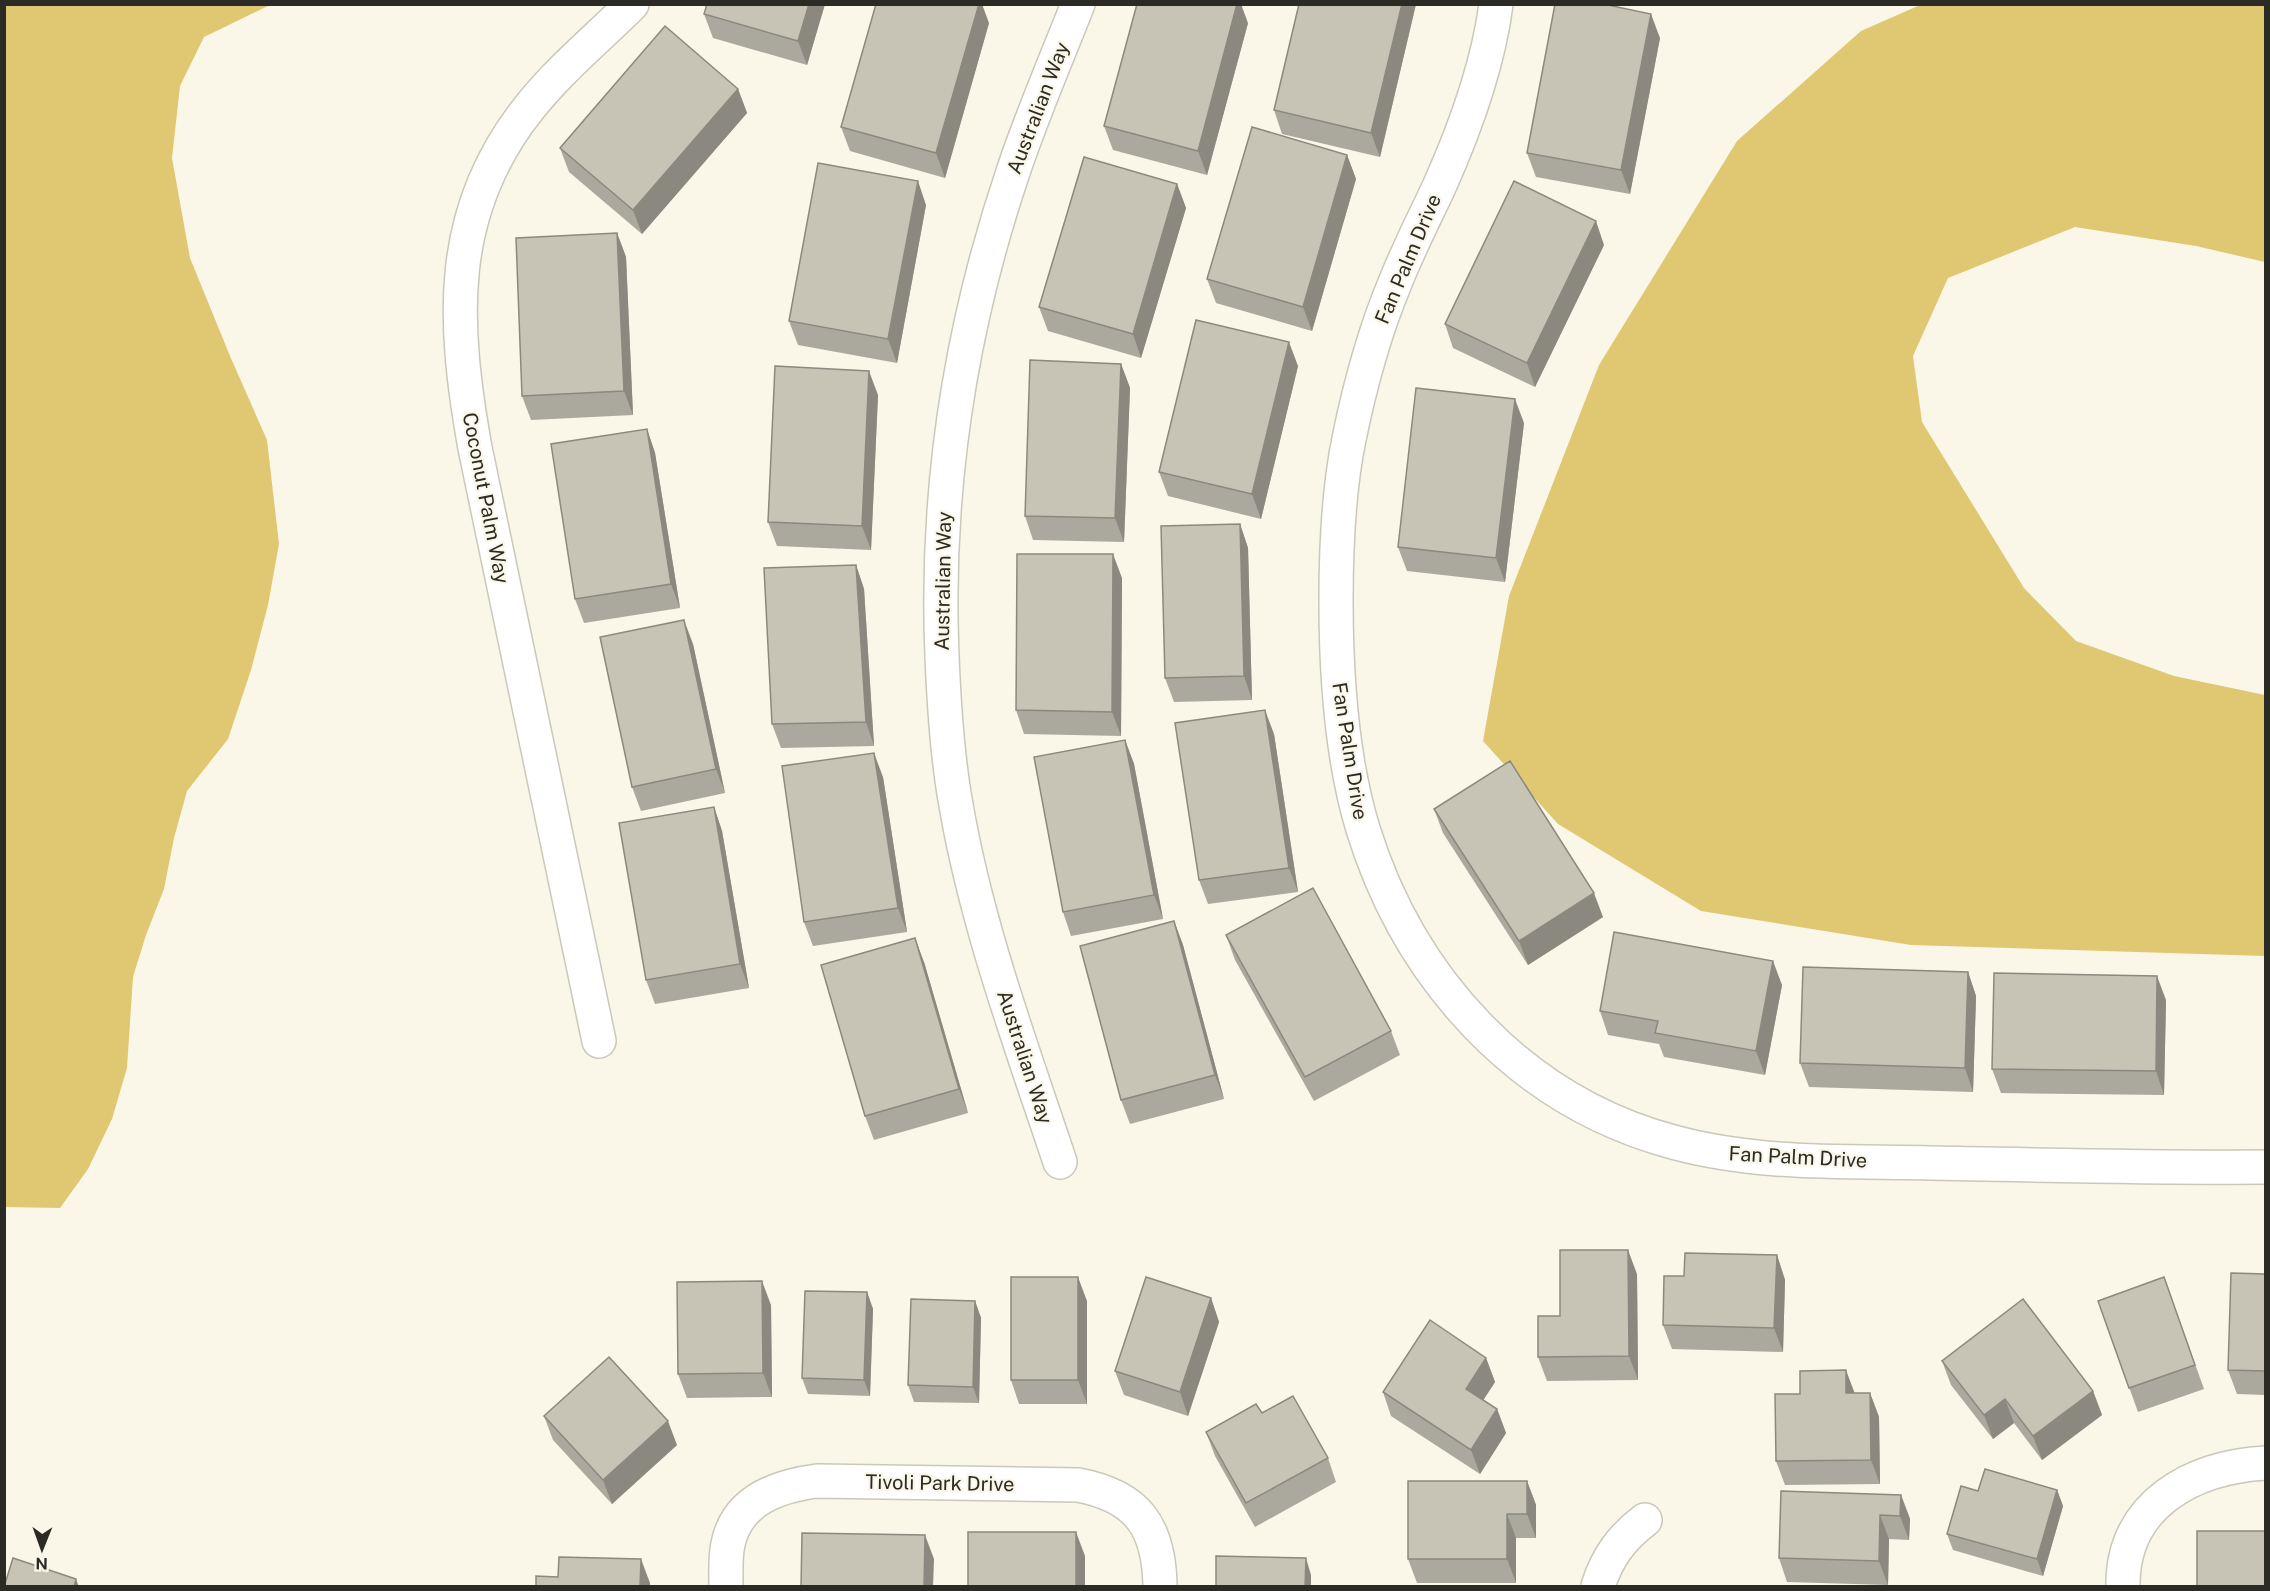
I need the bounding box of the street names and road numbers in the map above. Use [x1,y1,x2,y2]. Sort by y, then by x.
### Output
street label: Australian Way [1002,38,1074,177]
street label: Fan Palm Drive [1370,190,1446,328]
street label: Coconut Palm Way [458,410,514,586]
street label: Australian Way [930,511,956,651]
street label: Fan Palm Drive [1327,681,1373,821]
street label: Australian Way [992,987,1058,1127]
street label: Fan Palm Drive [1728,1141,1868,1173]
street label: Tivoli Park Drive [865,1470,1015,1496]

